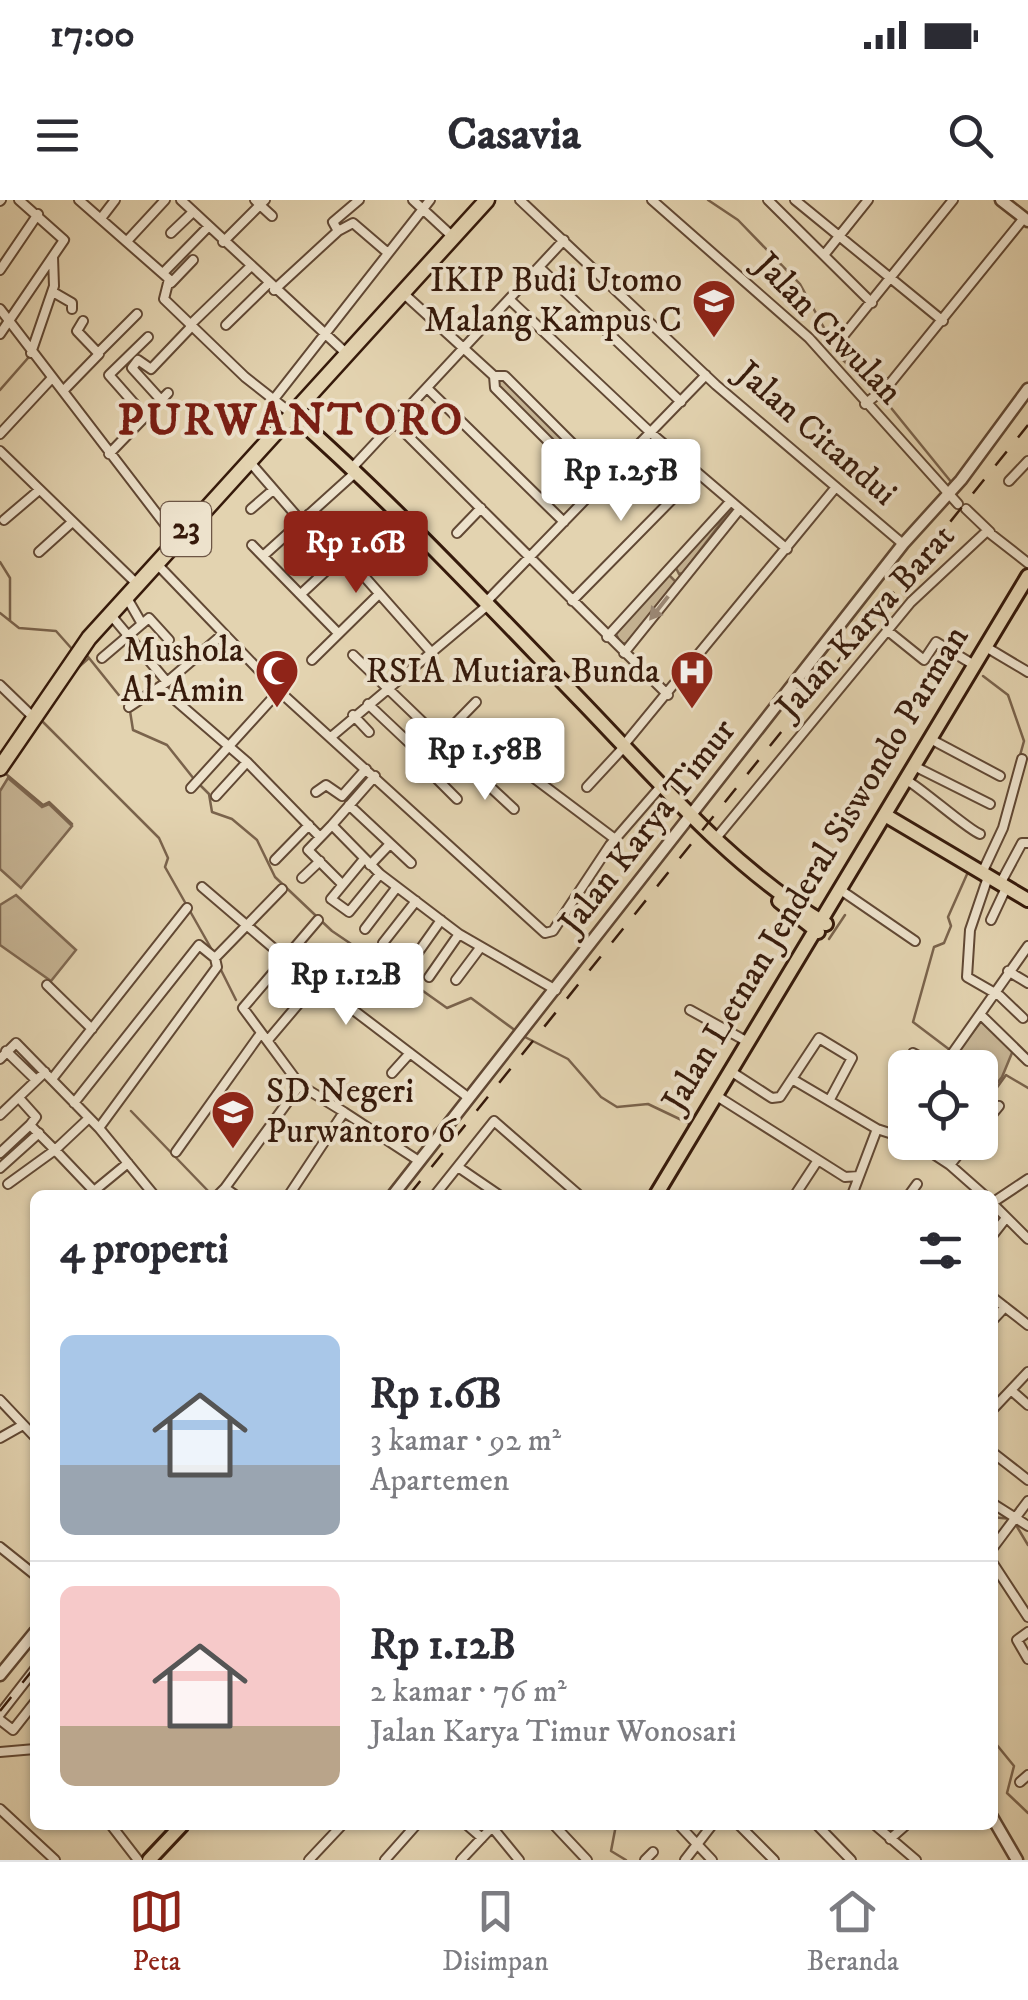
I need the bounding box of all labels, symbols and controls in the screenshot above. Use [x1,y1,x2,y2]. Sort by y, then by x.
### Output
text: 17:00 [50,11,135,59]
text: Casavia [447,107,581,163]
icon: menu [30,108,85,163]
icon: search [943,108,998,163]
street label: Jalan Ciwulan [743,242,911,414]
place label: IKIP Budi Utomo Malang Kampus C [424,259,682,343]
school or university icon: IKIP Budi Utomo Malang Kampus C [691,278,737,339]
street label: Jalan Citandui [724,350,906,516]
district label: PURWANTORO [117,393,465,449]
pin: Rp 1.25B [518,439,724,524]
text: Rp 1.25B [563,451,679,491]
road number: 23 [161,502,211,556]
pin: Rp 1.6B [264,511,448,596]
street label: Jalan Karya Barat [765,516,965,731]
text: Rp 1.6B [306,523,406,563]
one-way arrow [649,595,670,621]
street label: Jalan Letnan Jenderal Siswondo Parman [652,618,979,1123]
place label: Mushola Al-Amin [121,629,244,713]
mosque icon: Mushola Al-Amin [254,648,300,709]
hospital icon: RSIA Mutiara Bunda [669,649,715,710]
place label: RSIA Mutiara Bunda [366,650,660,694]
street label: Jalan Karya Timur [548,710,746,946]
pin: Rp 1.58B [382,718,588,803]
text: Rp 1.58B [427,730,543,770]
pin: Rp 1.12B [243,943,449,1028]
text: Rp 1.12B [290,955,402,995]
map controls [888,1050,998,1160]
button: locate [888,1050,998,1160]
place label: SD Negeri Purwantoro 6 [266,1070,458,1154]
school or university icon: SD Negeri Purwantoro 6 [210,1089,256,1150]
icon: filters [913,1223,968,1278]
text: 4 properti [60,1224,229,1276]
text: Rp 1.6B [370,1369,502,1421]
icon: home [140,1375,260,1495]
text: 3 kamar · 92 m² [370,1421,561,1461]
text: Apartemen [370,1461,509,1501]
text: Rp 1.12B [370,1620,516,1672]
icon: home [140,1626,260,1746]
text: 2 kamar · 76 m² [370,1672,567,1712]
text: Jalan Karya Timur Wonosari [370,1712,736,1752]
tab: Peta [129,1884,184,1979]
tab: Disimpan [442,1884,549,1979]
tab: Beranda [807,1884,899,1979]

